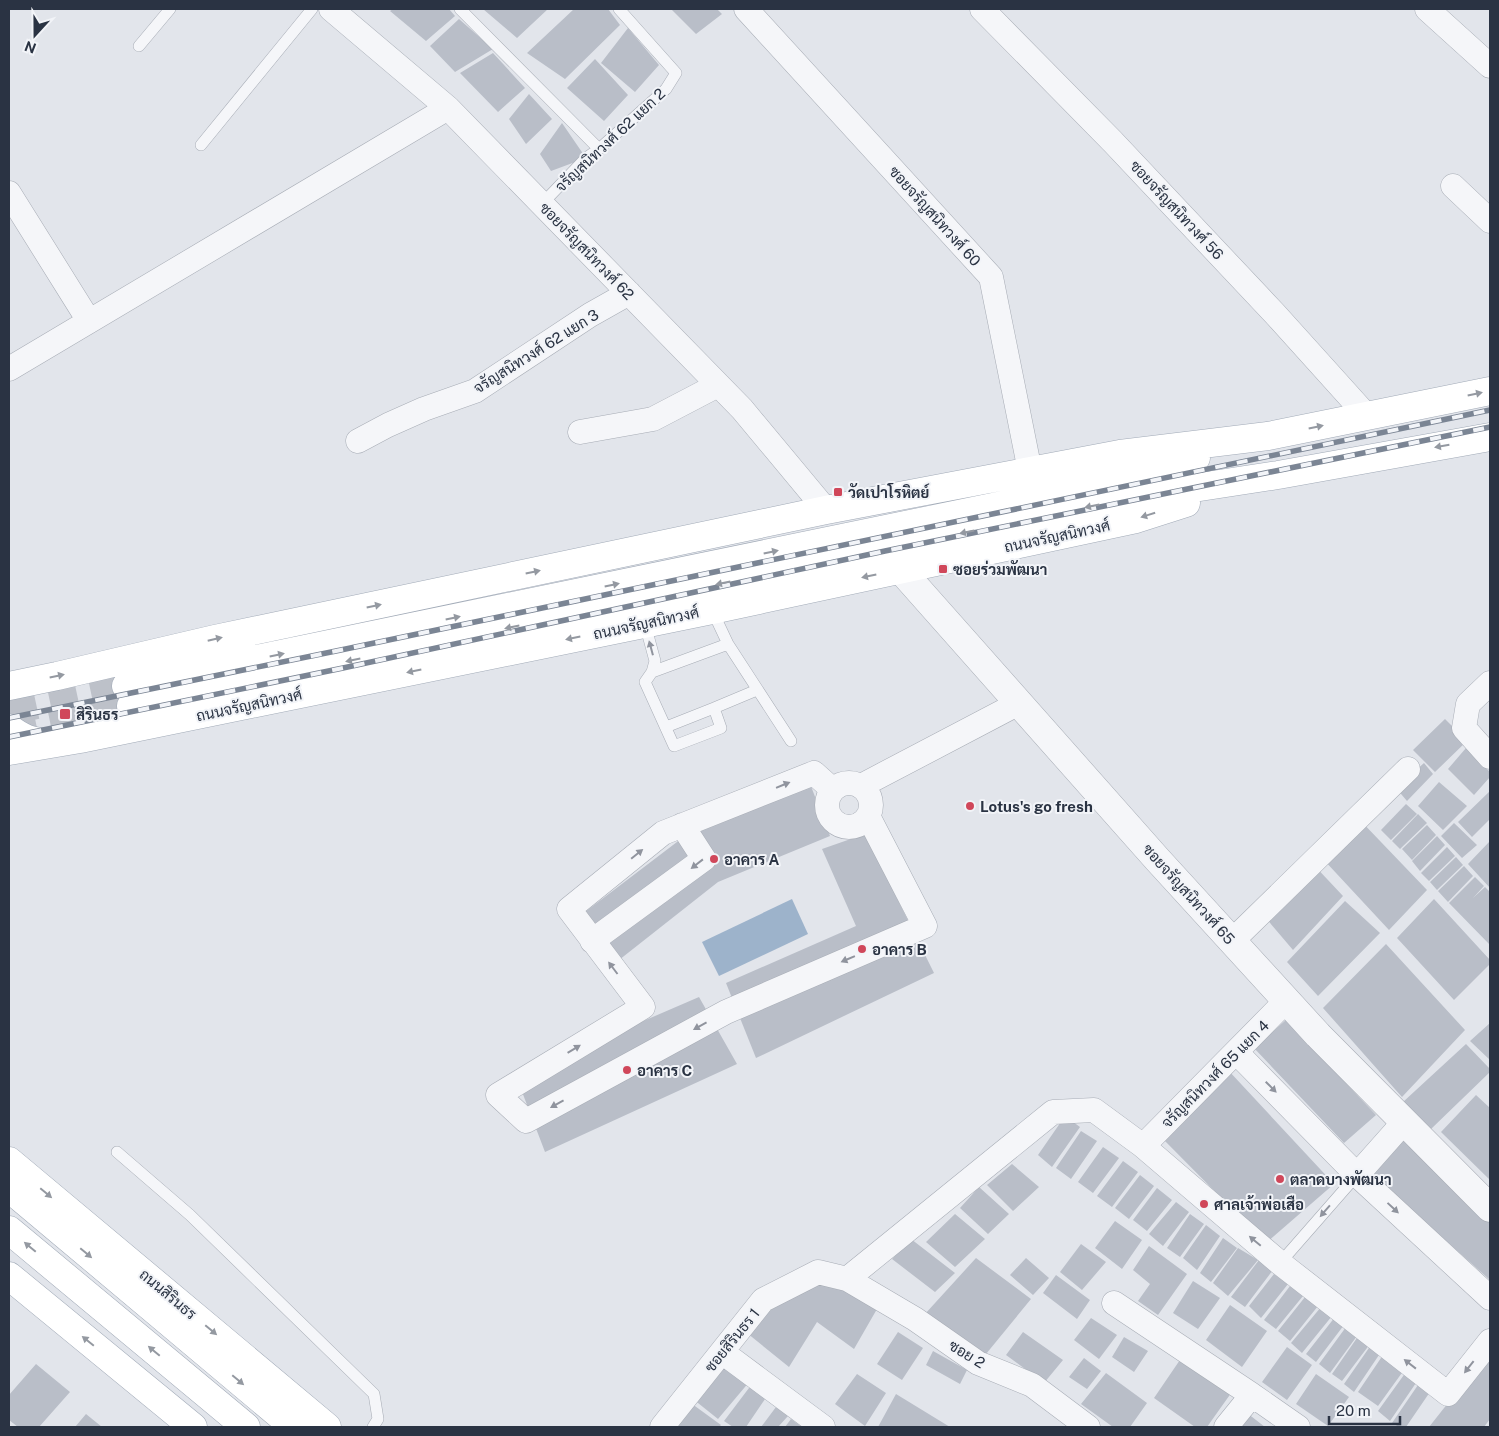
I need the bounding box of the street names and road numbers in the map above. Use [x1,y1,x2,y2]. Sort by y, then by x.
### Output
street label: จรัญสนิทวงศ์ 62 แยก 2 [551,84,669,196]
street label: ซอยจรัญสนิทวงศ์ 56 [1126,156,1228,264]
street label: ซอยจรัญสนิทวงศ์ 60 [885,162,985,270]
street label: ซอยจรัญสนิทวงศ์ 62 [536,198,638,304]
street label: จรัญสนิทวงศ์ 62 แยก 3 [470,305,602,397]
street label: ถนนจรัญสนิทวงศ์ [1002,516,1112,556]
street label: ถนนจรัญสนิทวงศ์ [591,603,701,643]
street label: ถนนจรัญสนิทวงศ์ [194,685,304,725]
street label: ซอยจรัญสนิทวงศ์ 65 [1139,840,1239,948]
street label: จรัญสนิทวงศ์ 65 แยก 4 [1157,1016,1273,1132]
street label: ถนนสิรินธร [136,1265,200,1323]
street label: ซอยสิรินธร 1 [701,1305,763,1375]
street label: ซอย 2 [946,1336,988,1372]

